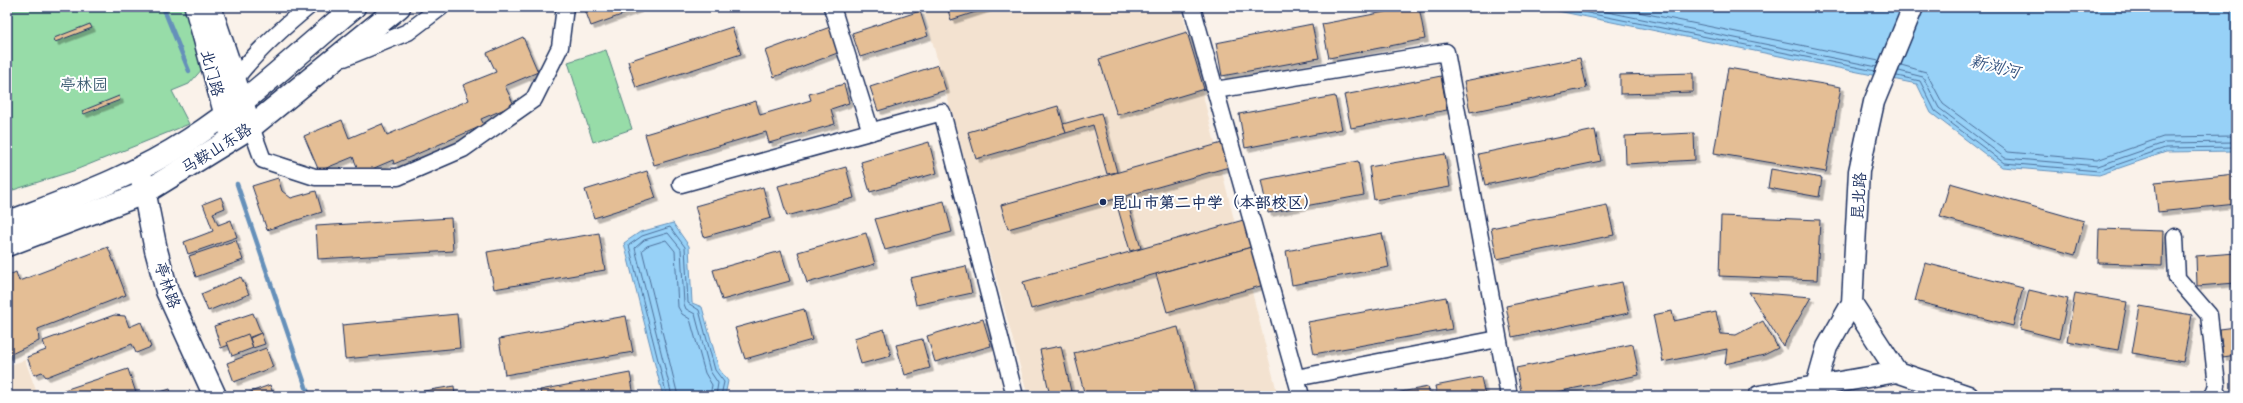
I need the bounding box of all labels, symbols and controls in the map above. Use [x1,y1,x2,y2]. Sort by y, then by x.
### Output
street label: 北门路 [193,47,228,100]
water label: 新浏河 [1967,51,2025,87]
park label: 亭林园 [60,75,108,98]
street label: 马鞍山东路 [177,119,257,181]
street label: 昆北路 [1847,171,1874,221]
place label: 昆山市第二中学（本部校区） [1111,193,1319,216]
marker: 昆山市第二中学（本部校区） [1098,197,1108,207]
street label: 亭林路 [147,259,184,312]

